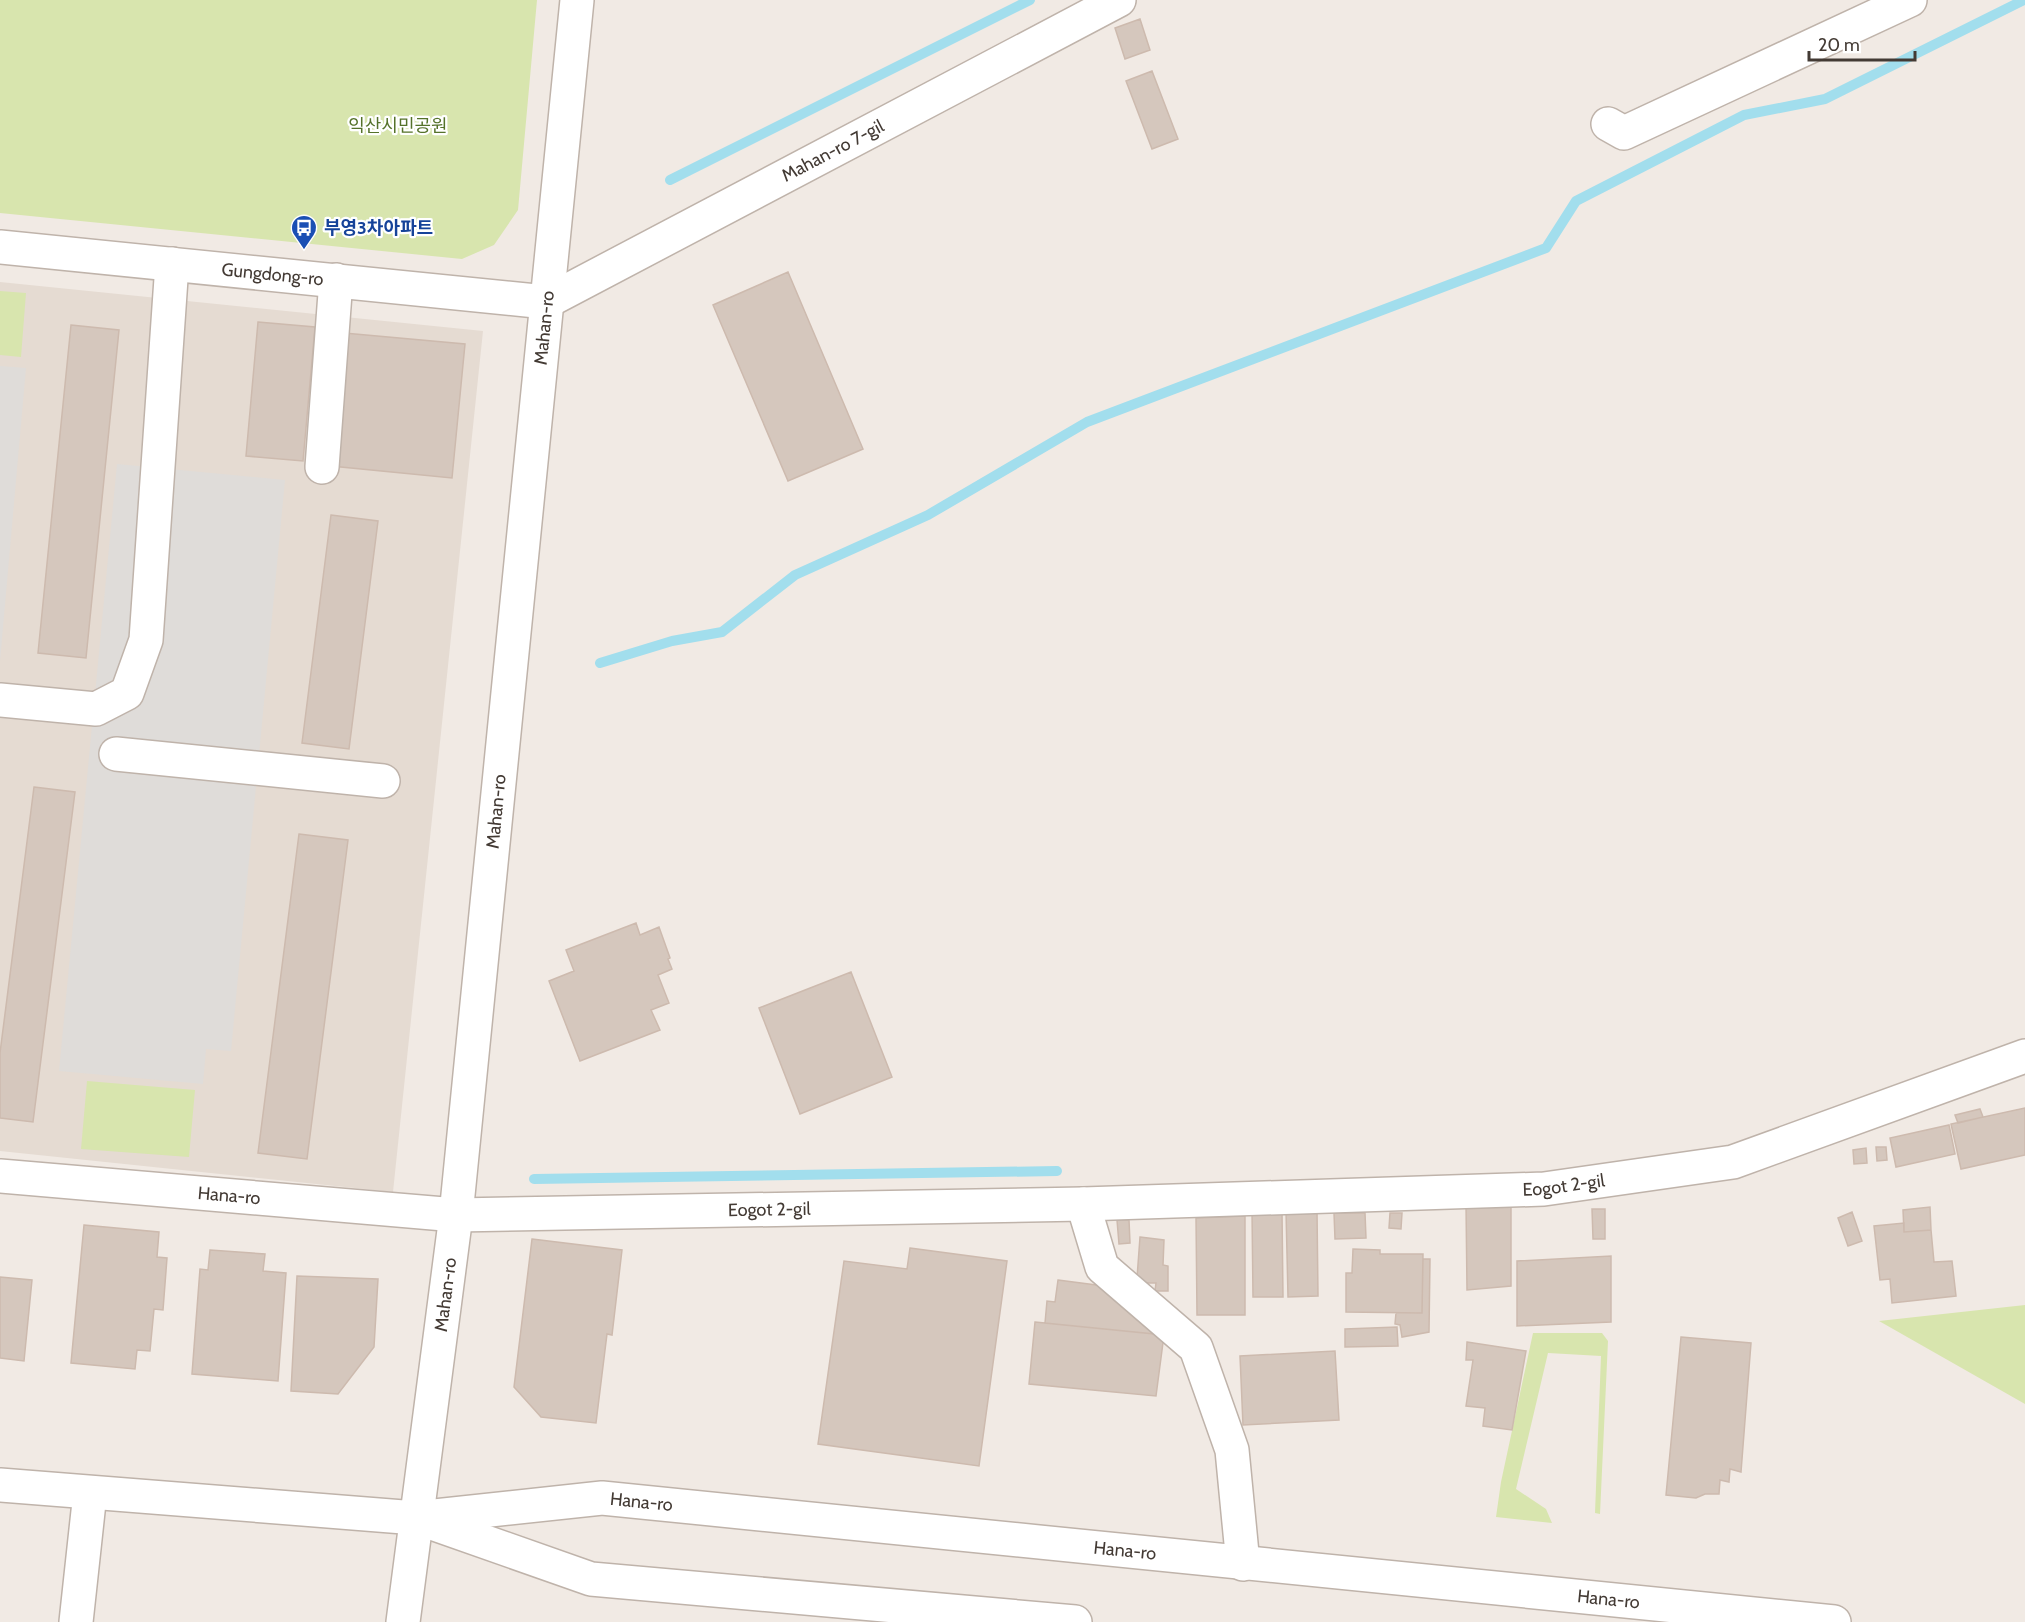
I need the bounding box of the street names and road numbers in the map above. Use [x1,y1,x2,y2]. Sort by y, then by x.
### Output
street label: Mahan-ro 7-gil [778,115,888,187]
street label: Gungdong-ro [221,258,325,291]
street label: Mahan-ro [530,290,559,366]
street label: Mahan-ro [482,773,511,850]
street label: Eogot 2-gil [1522,1169,1607,1201]
street label: Hana-ro [197,1182,262,1209]
street label: Eogot 2-gil [728,1198,812,1221]
street label: Mahan-ro [430,1256,461,1333]
street label: Hana-ro [609,1488,674,1516]
street label: Hana-ro [1093,1537,1157,1565]
street label: Hana-ro [1576,1585,1641,1613]

